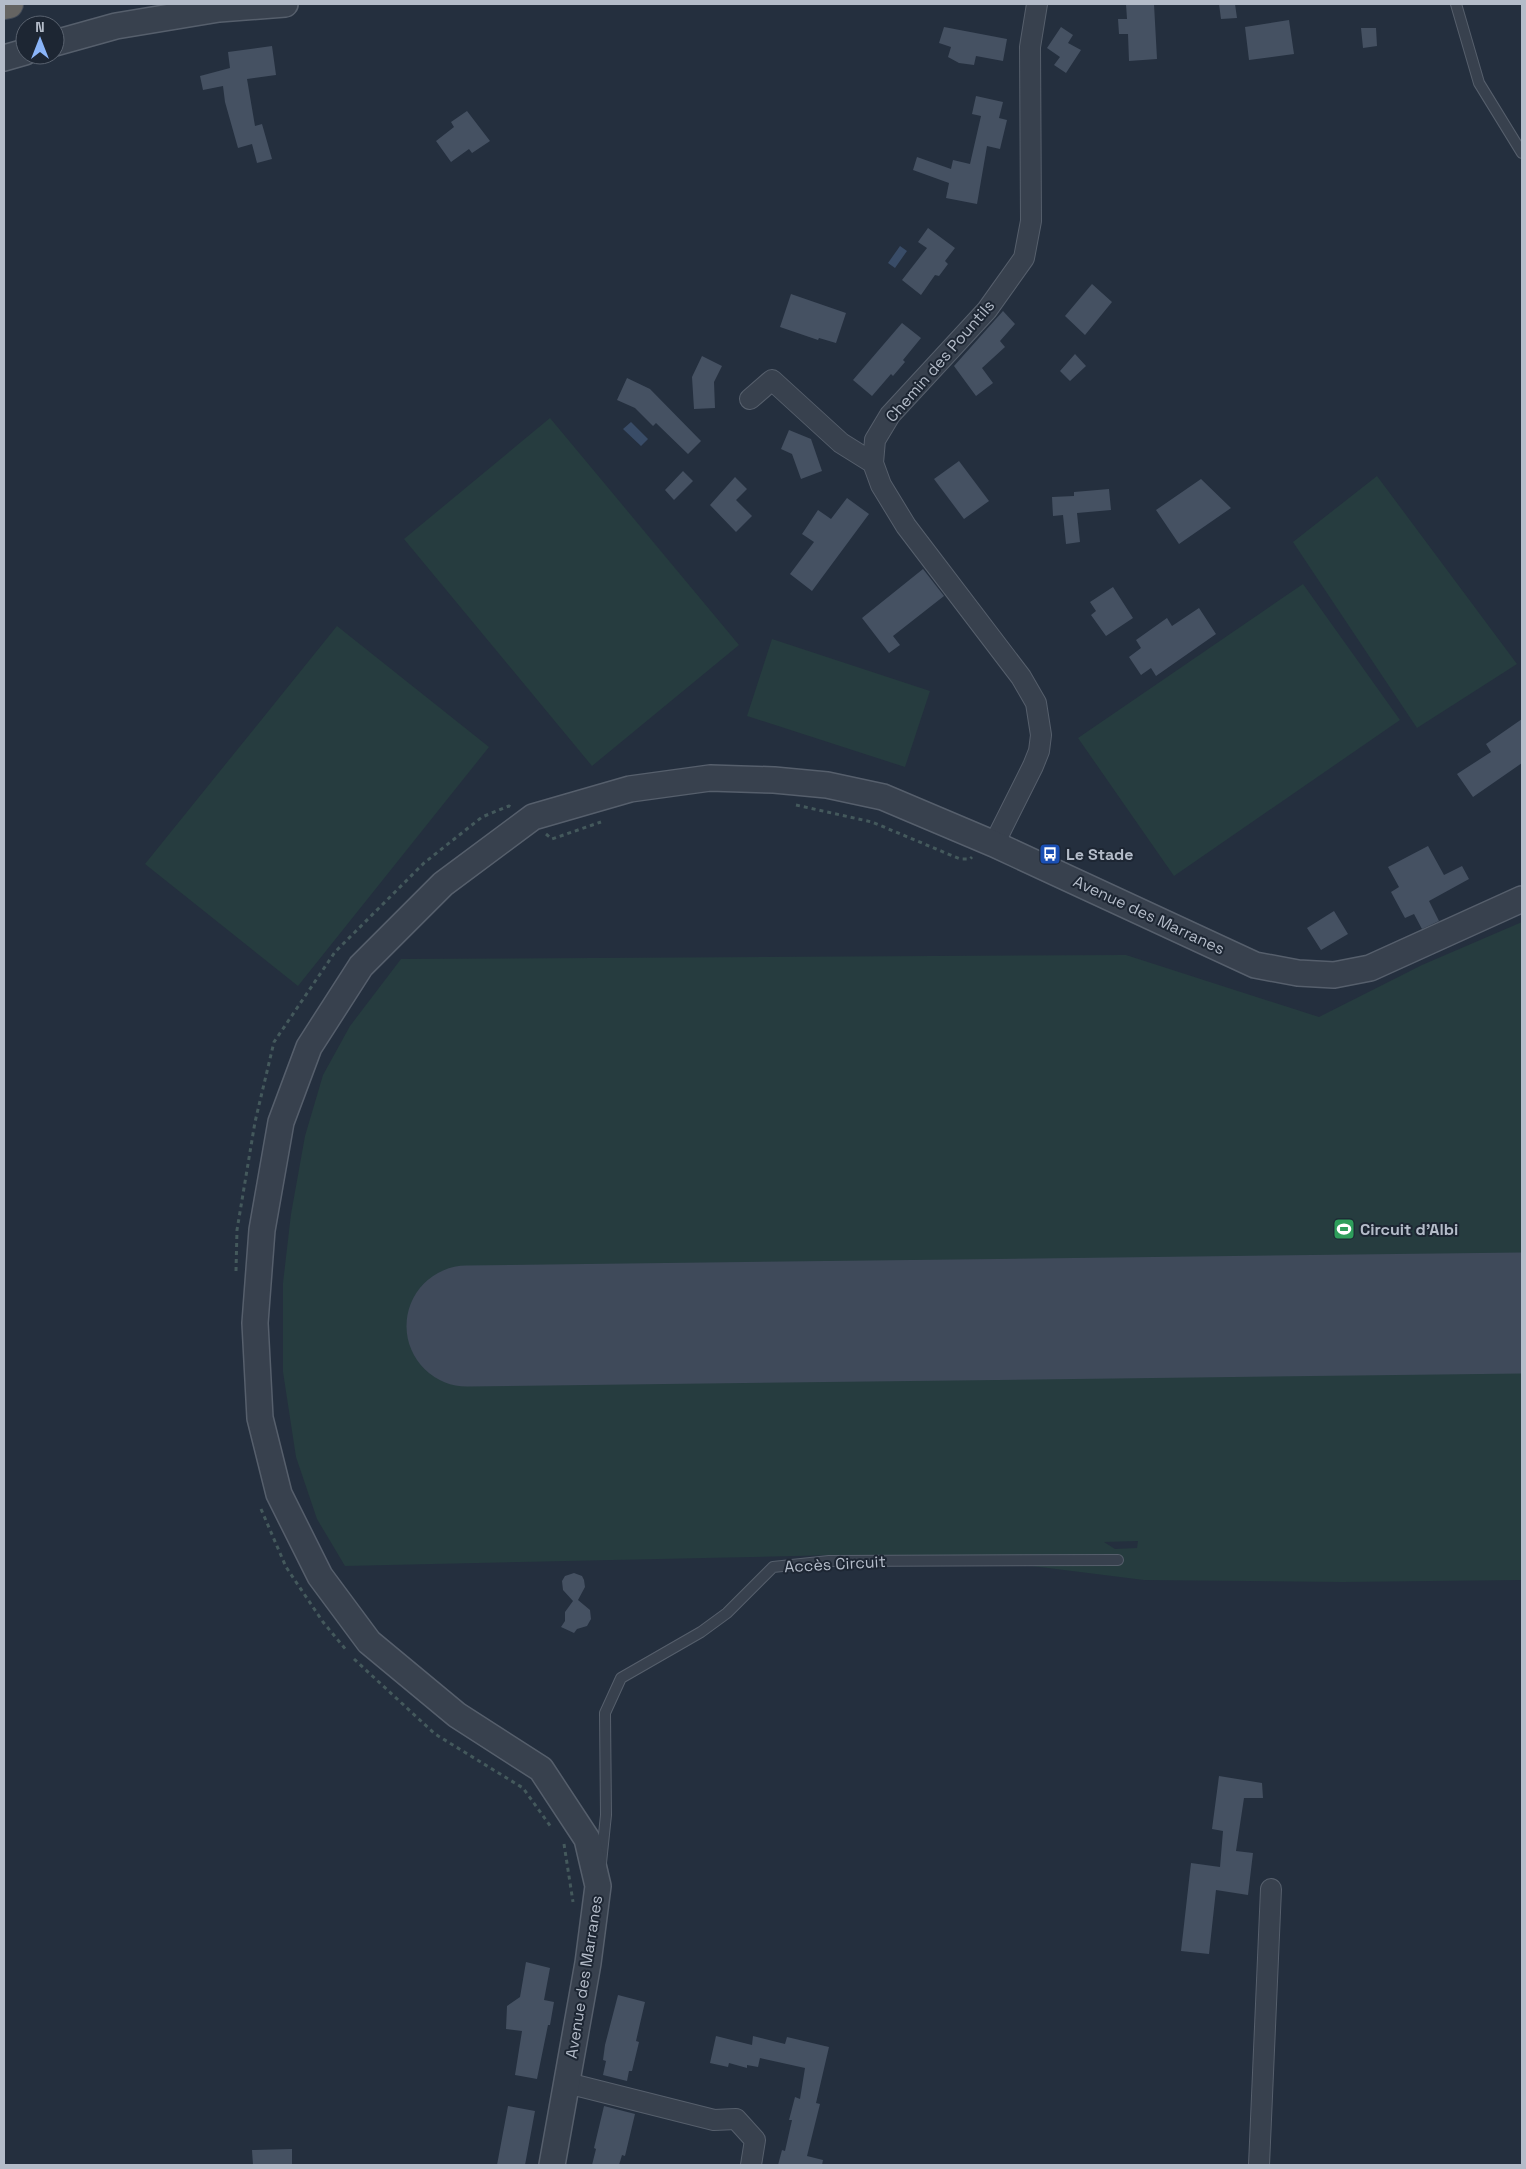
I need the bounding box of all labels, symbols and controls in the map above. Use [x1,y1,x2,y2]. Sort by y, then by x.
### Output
north arrow [15,15,65,65]
text: N [35,18,45,36]
street label: Chemin des Pountils [881,295,999,427]
bus stop icon: Le Stade [1038,842,1062,866]
place label: Le Stade [1066,844,1134,865]
street label: Avenue des Marranes [1070,871,1228,959]
sports icon: Circuit d'Albi [1332,1217,1356,1241]
place label: Circuit d'Albi [1360,1219,1458,1240]
street label: Accès Circuit [784,1551,886,1577]
street label: Avenue des Marranes [561,1894,607,2060]

